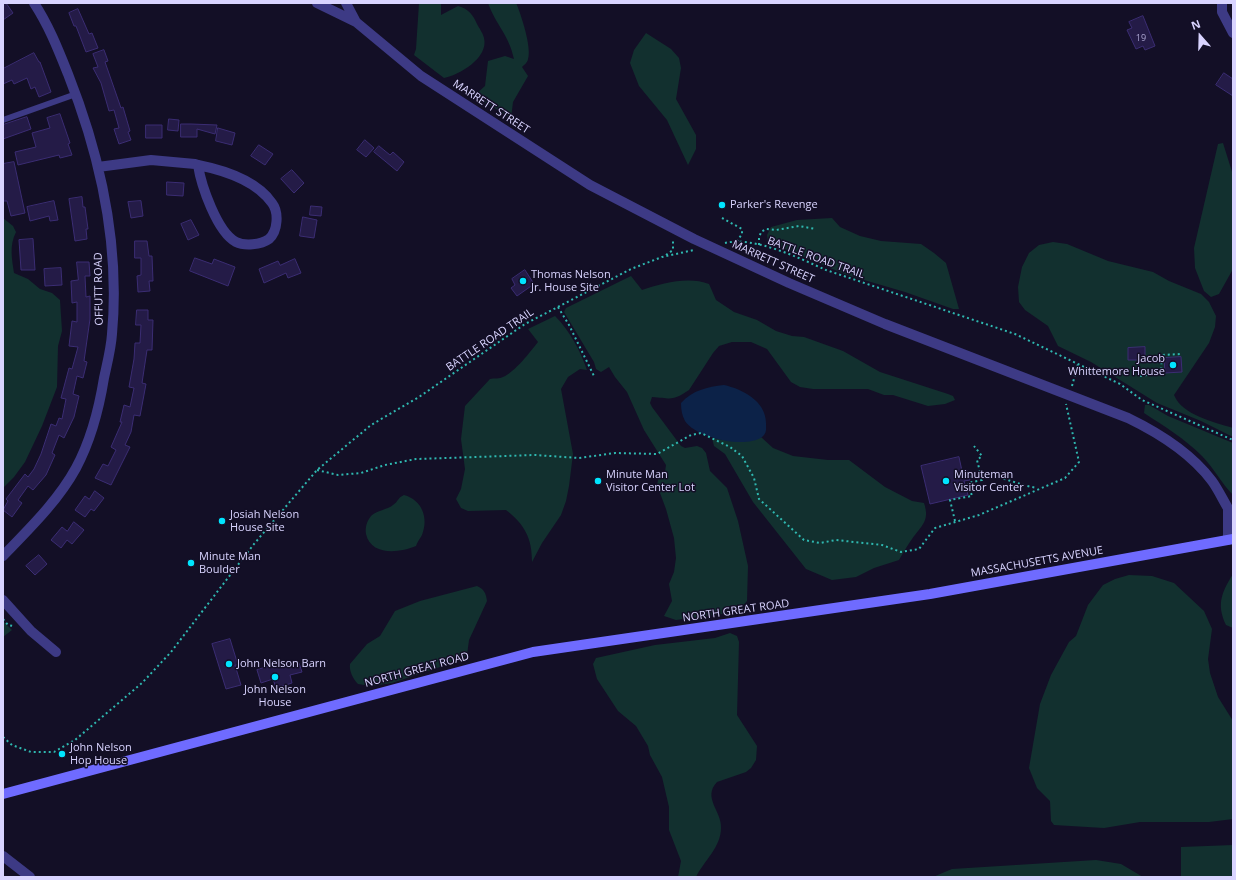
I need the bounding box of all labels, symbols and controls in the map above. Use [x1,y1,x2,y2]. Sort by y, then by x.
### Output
north arrow [1180,16,1220,56]
text: N [1189,16,1202,33]
house number: 19 [1136,33,1146,43]
street label: MARRETT STREET [450,77,532,137]
place label: Parker's Revenge [730,198,818,212]
marker: Parker's Revenge [717,200,727,210]
street label: BATTLE ROAD TRAIL [766,234,866,282]
street label: MARRETT STREET [730,238,816,286]
street label: OFFUTT ROAD [92,252,106,326]
place label: Thomas Nelson Jr. House Site [531,268,611,294]
marker: Thomas Nelson Jr. House Site [518,276,528,286]
street label: BATTLE ROAD TRAIL [444,306,536,374]
place label: Jacob Whittemore House [1068,352,1165,378]
marker: Jacob Whittemore House [1168,360,1178,370]
place label: Minute Man Visitor Center Lot [606,468,695,494]
place label: Minuteman Visitor Center [954,468,1024,494]
marker: Minute Man Visitor Center Lot [593,476,603,486]
marker: Minuteman Visitor Center [941,476,951,486]
place label: Josiah Nelson House Site [230,508,299,534]
marker: Josiah Nelson House Site [217,516,227,526]
street label: MASSACHUSETTS AVENUE [970,544,1104,580]
place label: Minute Man Boulder [199,550,261,576]
marker: Minute Man Boulder [186,558,196,568]
street label: NORTH GREAT ROAD [682,597,790,625]
street label: NORTH GREAT ROAD [363,650,471,690]
place label: John Nelson Barn [237,657,326,671]
marker: John Nelson Barn [224,659,234,669]
marker: John Nelson House [270,672,280,682]
place label: John Nelson House [244,683,306,709]
place label: John Nelson Hop House [70,741,132,767]
marker: John Nelson Hop House [57,749,67,759]

